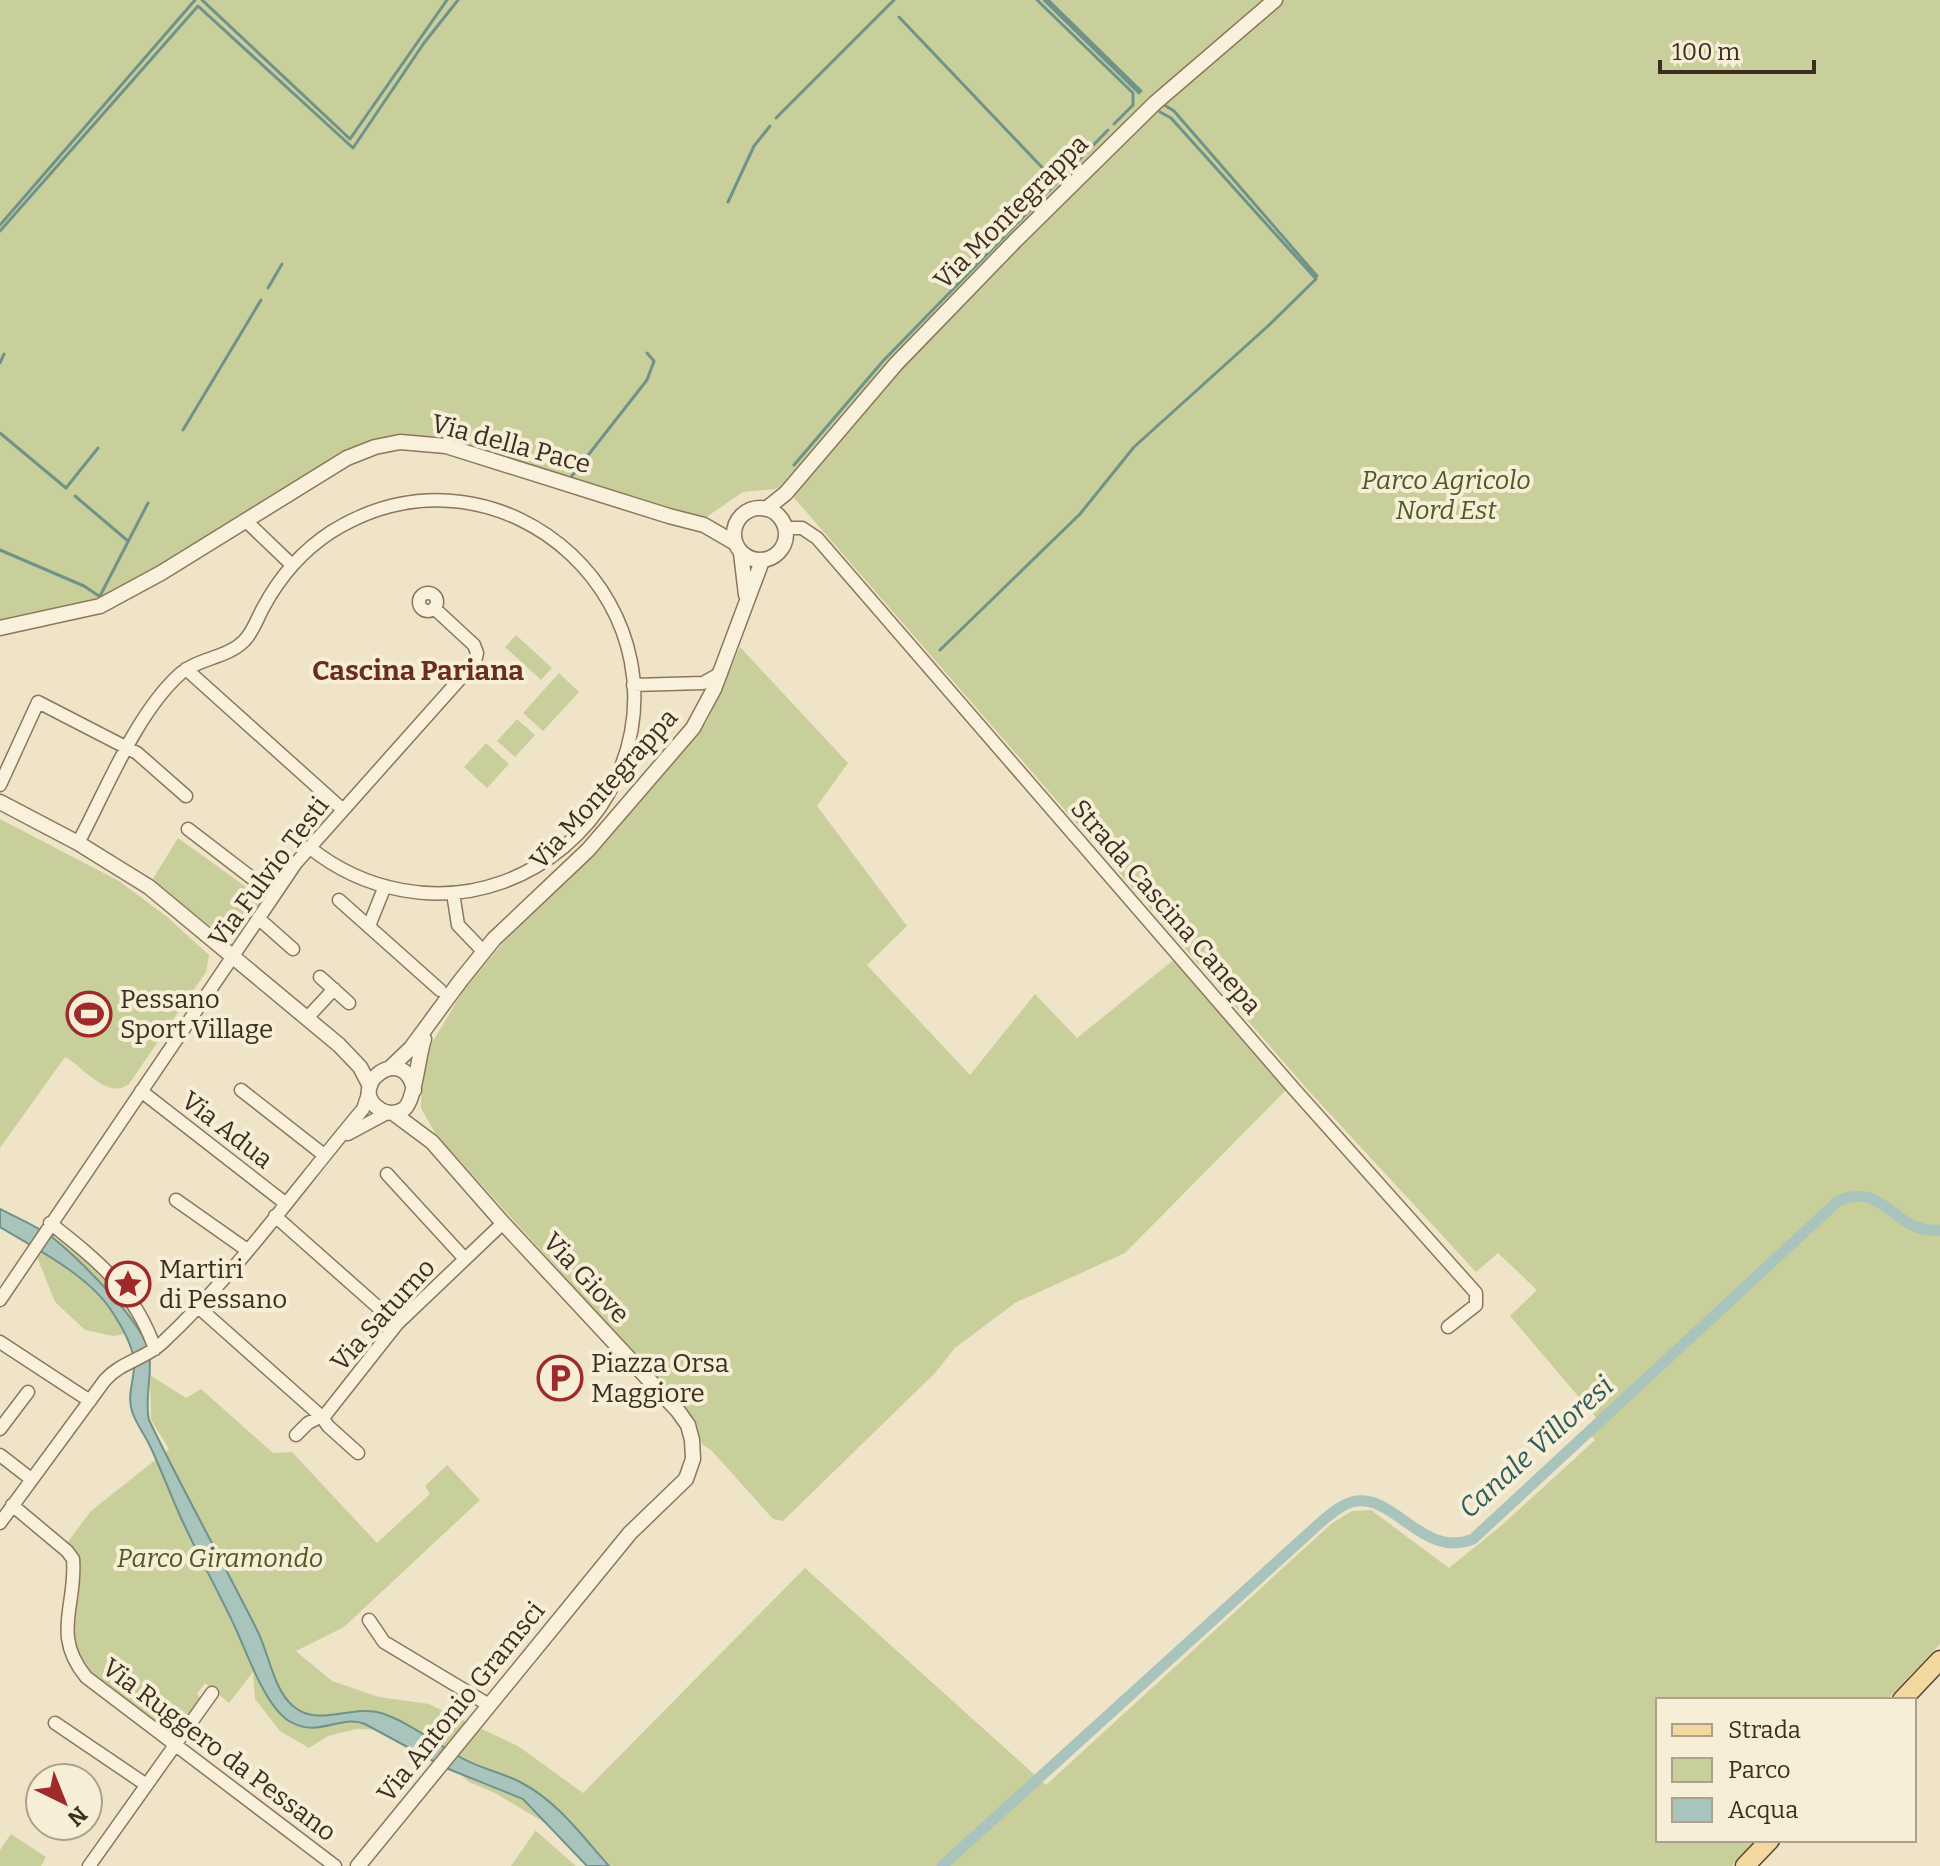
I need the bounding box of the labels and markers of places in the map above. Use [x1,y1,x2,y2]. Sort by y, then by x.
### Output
place label: Pessano Sport Village [120,984,273,1045]
sports icon: Pessano Sport Village [65,990,113,1038]
place label: Martiri di Pessano [159,1254,287,1315]
place icon: Martiri di Pessano [104,1260,152,1308]
place label: Piazza Orsa Maggiore [591,1348,729,1409]
parking icon: Piazza Orsa Maggiore [536,1354,584,1402]

